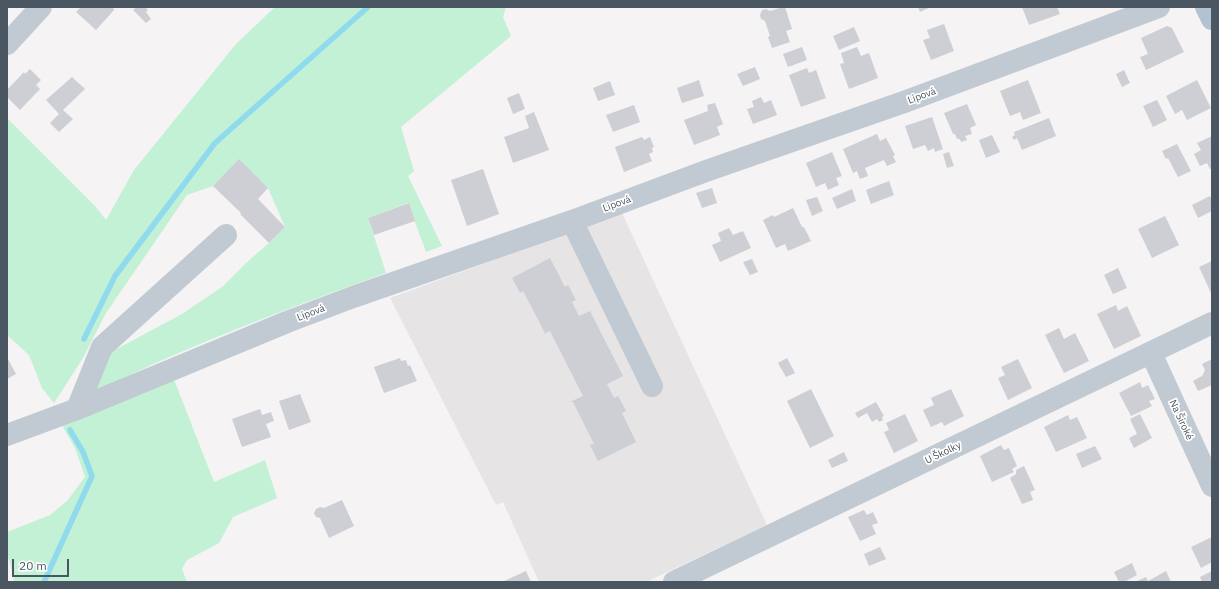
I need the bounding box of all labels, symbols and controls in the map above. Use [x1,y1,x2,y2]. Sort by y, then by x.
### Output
street label: Lipová [906,85,938,107]
street label: Lipová [601,193,633,215]
street label: Lipová [295,302,327,324]
street label: Na Široké [1166,398,1196,442]
street label: U Školky [923,439,963,467]
scale bar [14,551,71,577]
text: 20 m [19,558,47,573]

